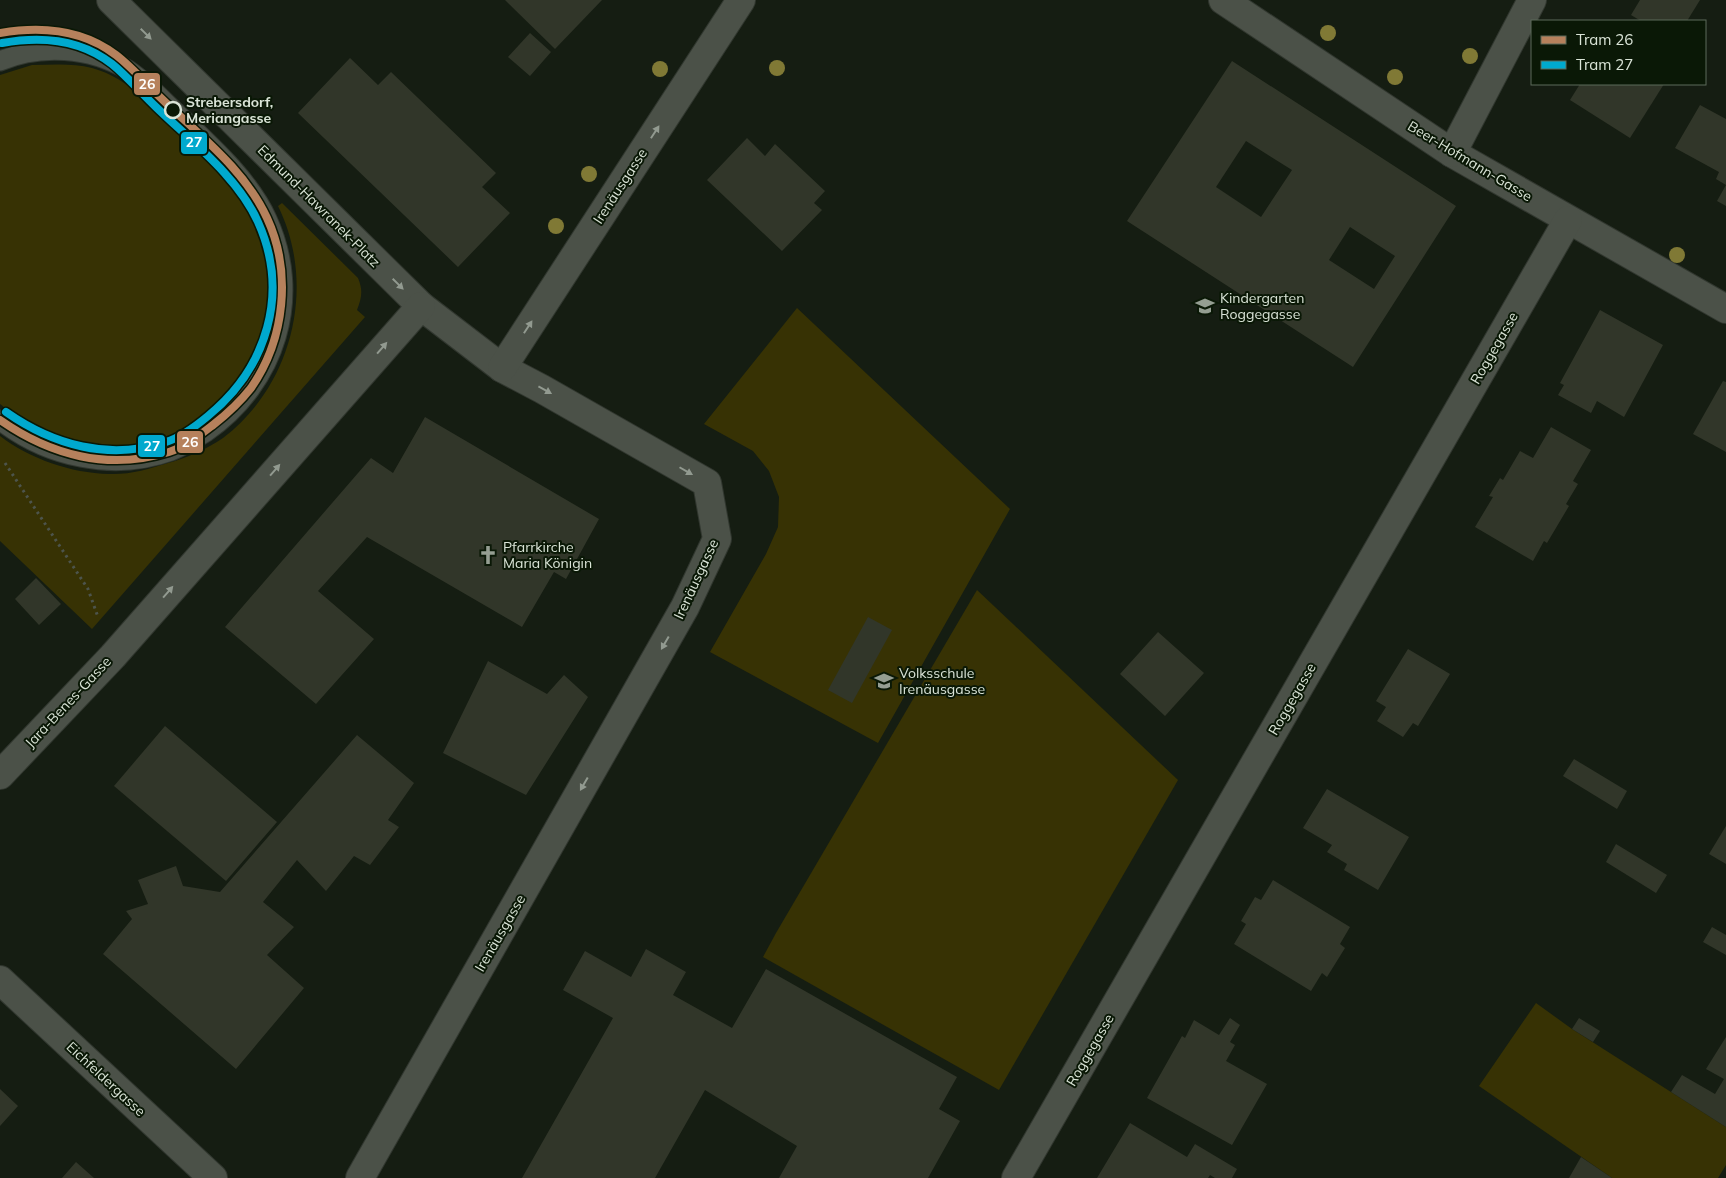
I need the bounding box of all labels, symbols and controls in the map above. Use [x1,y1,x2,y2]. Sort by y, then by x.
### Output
legend [1531,20,1706,85]
one-way arrow [140,28,152,40]
text: Tram 26 [1576,30,1633,49]
text: Tram 27 [1576,55,1633,74]
line badge: 26 [133,72,161,96]
text: 26 [139,75,155,93]
place label: Strebersdorf, Meriangasse [186,93,273,127]
marker: Strebersdorf, Meriangasse [164,101,182,119]
street label: Beer-Hofmann-Gasse [1404,117,1536,205]
one-way arrow [650,125,660,139]
line badge: 27 [180,131,208,155]
text: 27 [186,133,202,151]
street label: Edmund-Hawranek-Platz [254,141,384,271]
street label: Irenäusgasse [589,145,651,227]
one-way arrow [392,278,404,290]
place label: Kindergarten Roggegasse [1220,289,1304,323]
school or university icon: Kindergarten Roggegasse [1194,295,1216,317]
street label: Roggegasse [1466,309,1522,387]
one-way arrow [523,320,533,334]
one-way arrow [377,341,388,354]
one-way arrow [538,386,552,395]
line badge: 26 [176,430,204,454]
text: 26 [182,433,198,451]
line badge: 27 [137,434,166,458]
text: 27 [144,437,160,455]
one-way arrow [270,464,281,477]
one-way arrow [679,467,693,476]
street label: Irenäusgasse [670,536,722,622]
place label: Pfarrkirche Maria Königin [503,538,592,572]
church icon: Pfarrkirche Maria Königin [477,544,499,566]
one-way arrow [162,587,174,599]
one-way arrow [660,636,669,649]
street label: Jara-Benes-Gasse [21,653,115,751]
street label: Roggegasse [1264,660,1320,738]
place label: Volksschule Irenäusgasse [899,664,985,698]
school or university icon: Volksschule Irenäusgasse [873,670,895,692]
one-way arrow [580,777,589,791]
street label: Irenäusgasse [471,891,529,975]
street label: Roggegasse [1062,1011,1118,1089]
street label: Eichfeldergasse [63,1038,149,1120]

